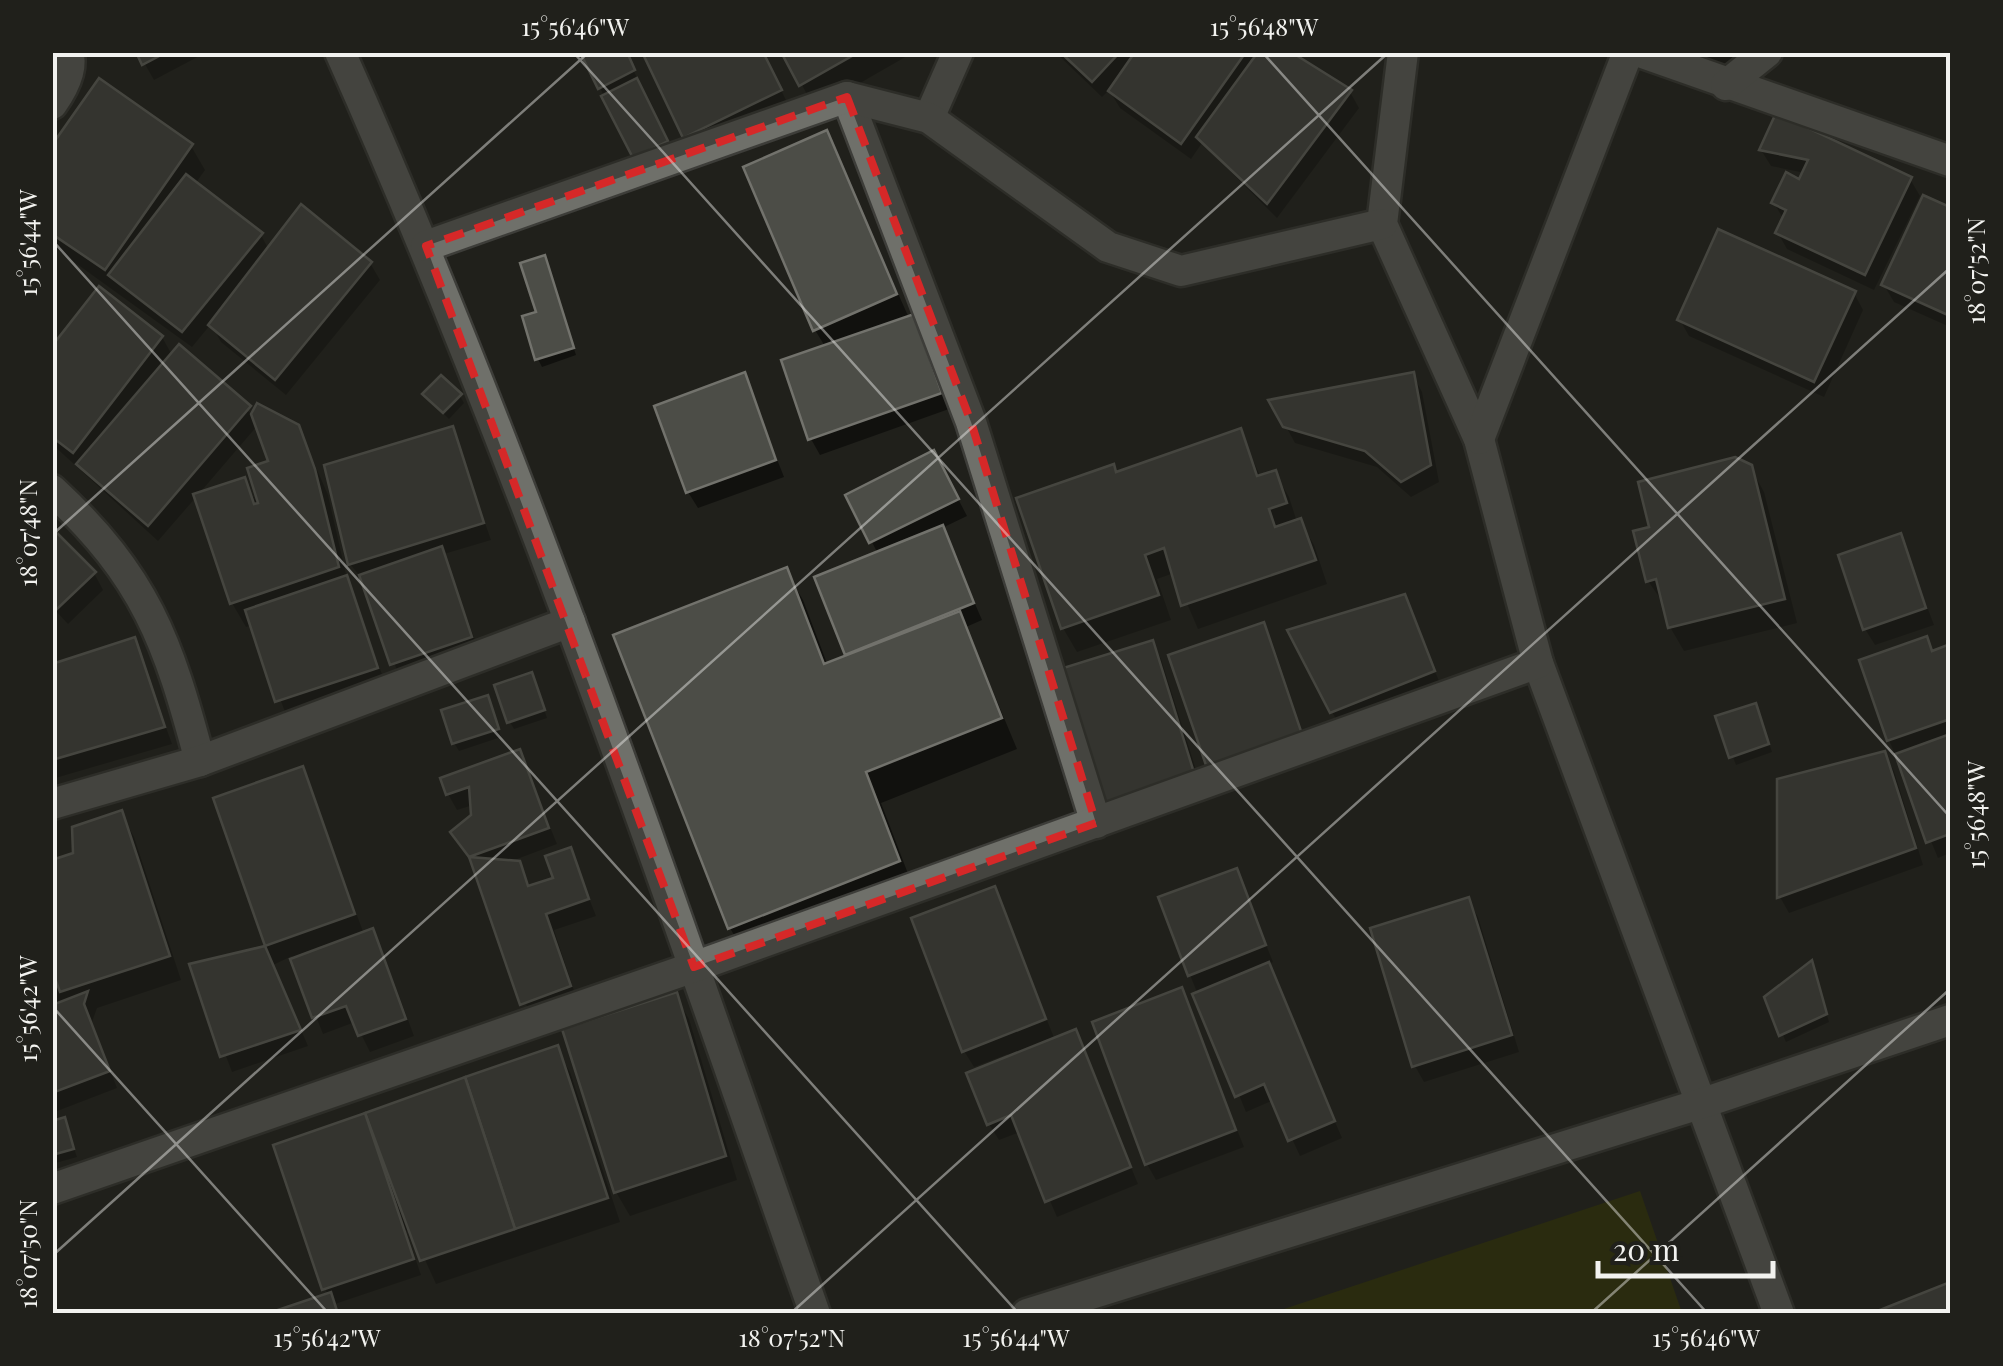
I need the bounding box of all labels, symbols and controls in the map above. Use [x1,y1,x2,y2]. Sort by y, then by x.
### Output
text: 15°56'46"W [521,9,629,42]
text: 15°56'48"W [1210,9,1319,42]
text: 15°56'44"W [10,189,43,297]
text: 18°07'52"N [1958,218,1991,324]
text: 18°07'48"N [10,479,43,587]
text: 15°56'48"W [1958,760,1991,869]
text: 15°56'42"W [10,955,43,1063]
text: 18°07'50"N [10,1199,43,1309]
scale bar [1598,1216,1773,1278]
text: 20 m [1613,1229,1680,1269]
text: 15°56'42"W [273,1320,381,1353]
text: 18°07'52"N [739,1320,845,1353]
text: 15°56'44"W [962,1320,1070,1353]
text: 15°56'46"W [1652,1320,1760,1353]

